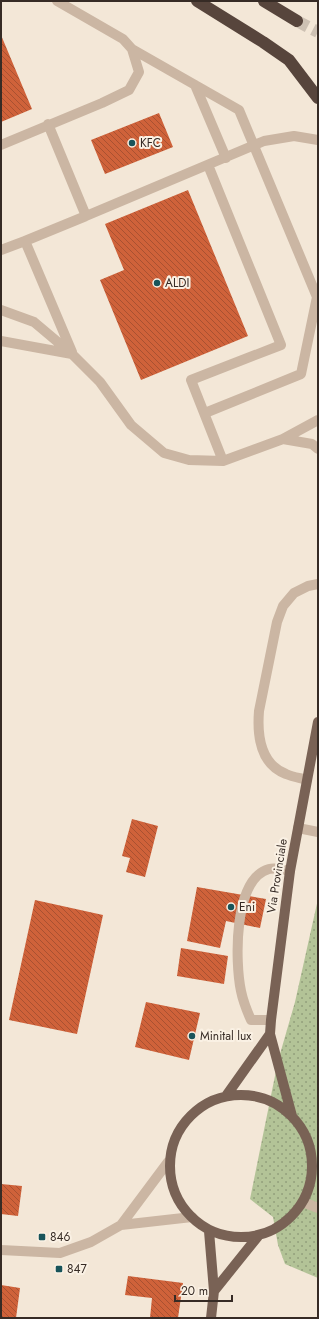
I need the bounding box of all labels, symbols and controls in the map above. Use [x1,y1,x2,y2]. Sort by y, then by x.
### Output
place label: KFC [140,134,161,152]
marker: KFC [127,138,137,148]
place label: ALDI [165,274,189,292]
marker: ALDI [152,278,162,288]
street label: Via Provinciale [262,837,292,915]
place label: Eni [239,898,255,916]
marker: Eni [226,902,236,912]
place label: Minital lux [200,1027,252,1045]
marker: Minital lux [187,1031,197,1041]
place label: 846 [50,1228,71,1246]
marker: 846 [37,1232,47,1242]
place label: 847 [67,1260,88,1278]
marker: 847 [54,1264,64,1274]
scale bar [175,1277,232,1303]
text: 20 m [181,1282,208,1300]

